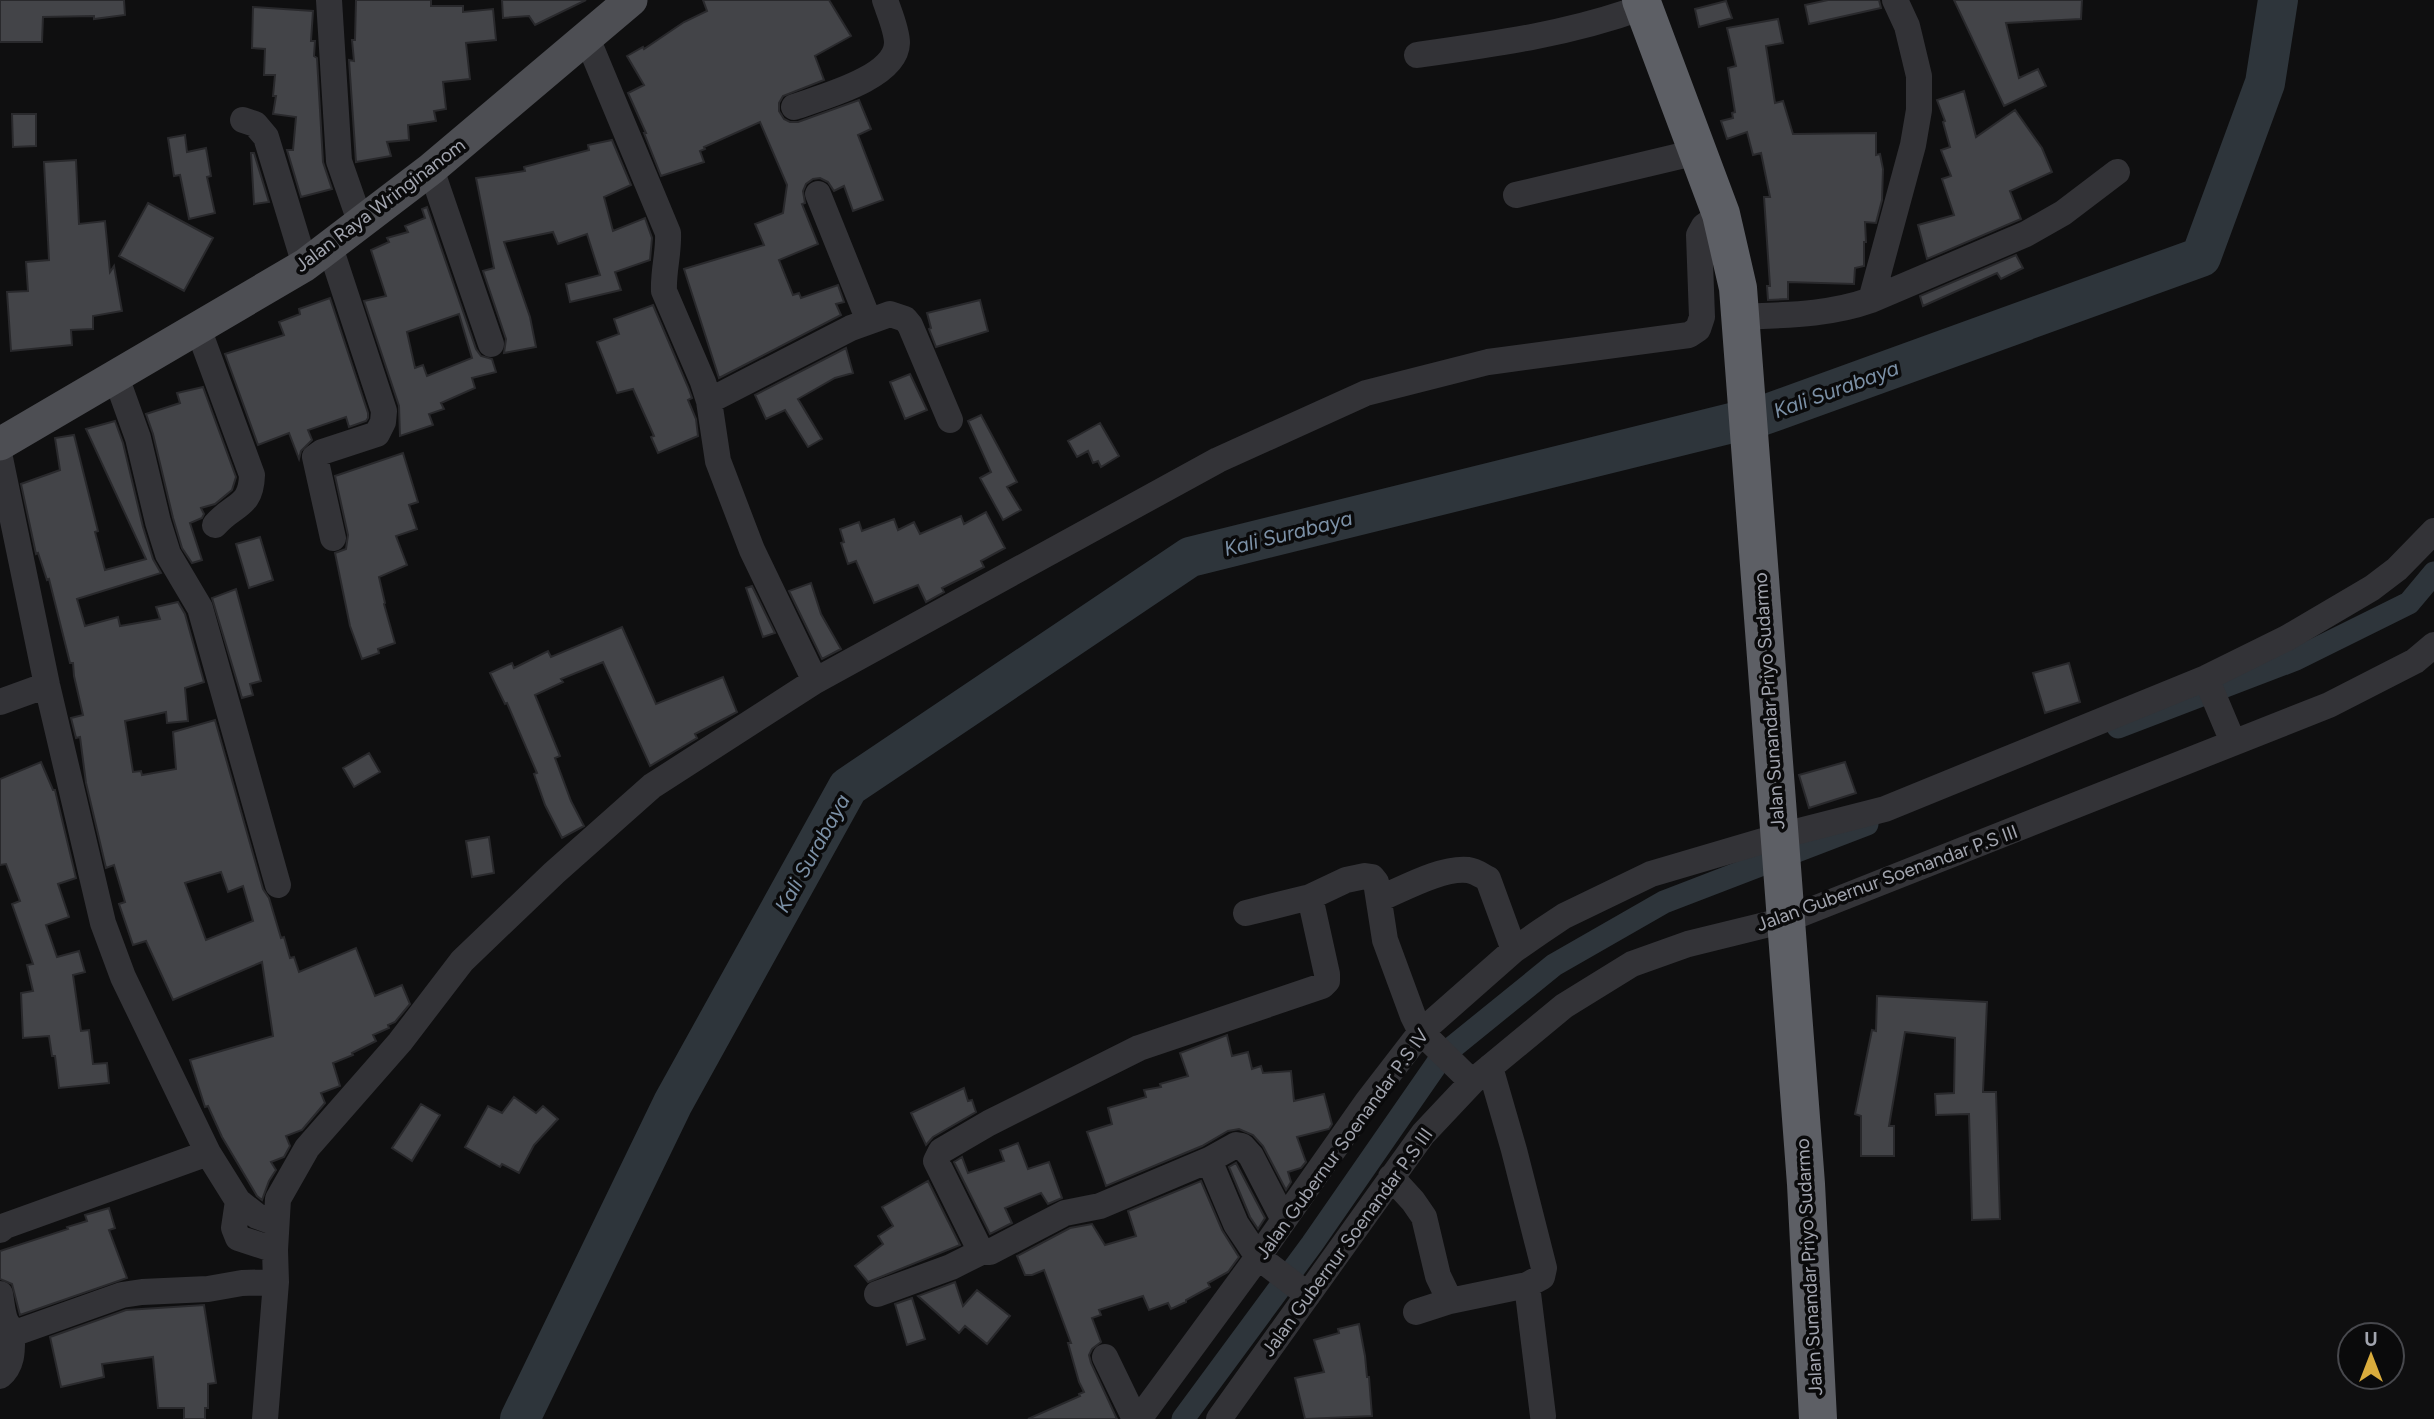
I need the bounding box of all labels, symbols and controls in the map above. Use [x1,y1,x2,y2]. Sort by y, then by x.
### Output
street label: Jalan Raya Wringinanom [290,133,470,277]
water label: Kali Surabaya [1770,355,1902,423]
water label: Kali Surabaya [1221,505,1355,561]
street label: Jalan Sunandar Priyo Sudarmo [1749,572,1789,830]
water label: Kali Surabaya [769,789,855,917]
street label: Jalan Gubernur Soenandar P.S III [1753,820,2021,936]
street label: Jalan Gubernur Soenandar P.S IV [1251,1024,1433,1264]
street label: Jalan Gubernur Soenandar P.S III [1256,1123,1438,1361]
street label: Jalan Sunandar Priyo Sudarmo [1791,1138,1827,1396]
north arrow [2336,1321,2406,1391]
text: U [2364,1328,2378,1351]

